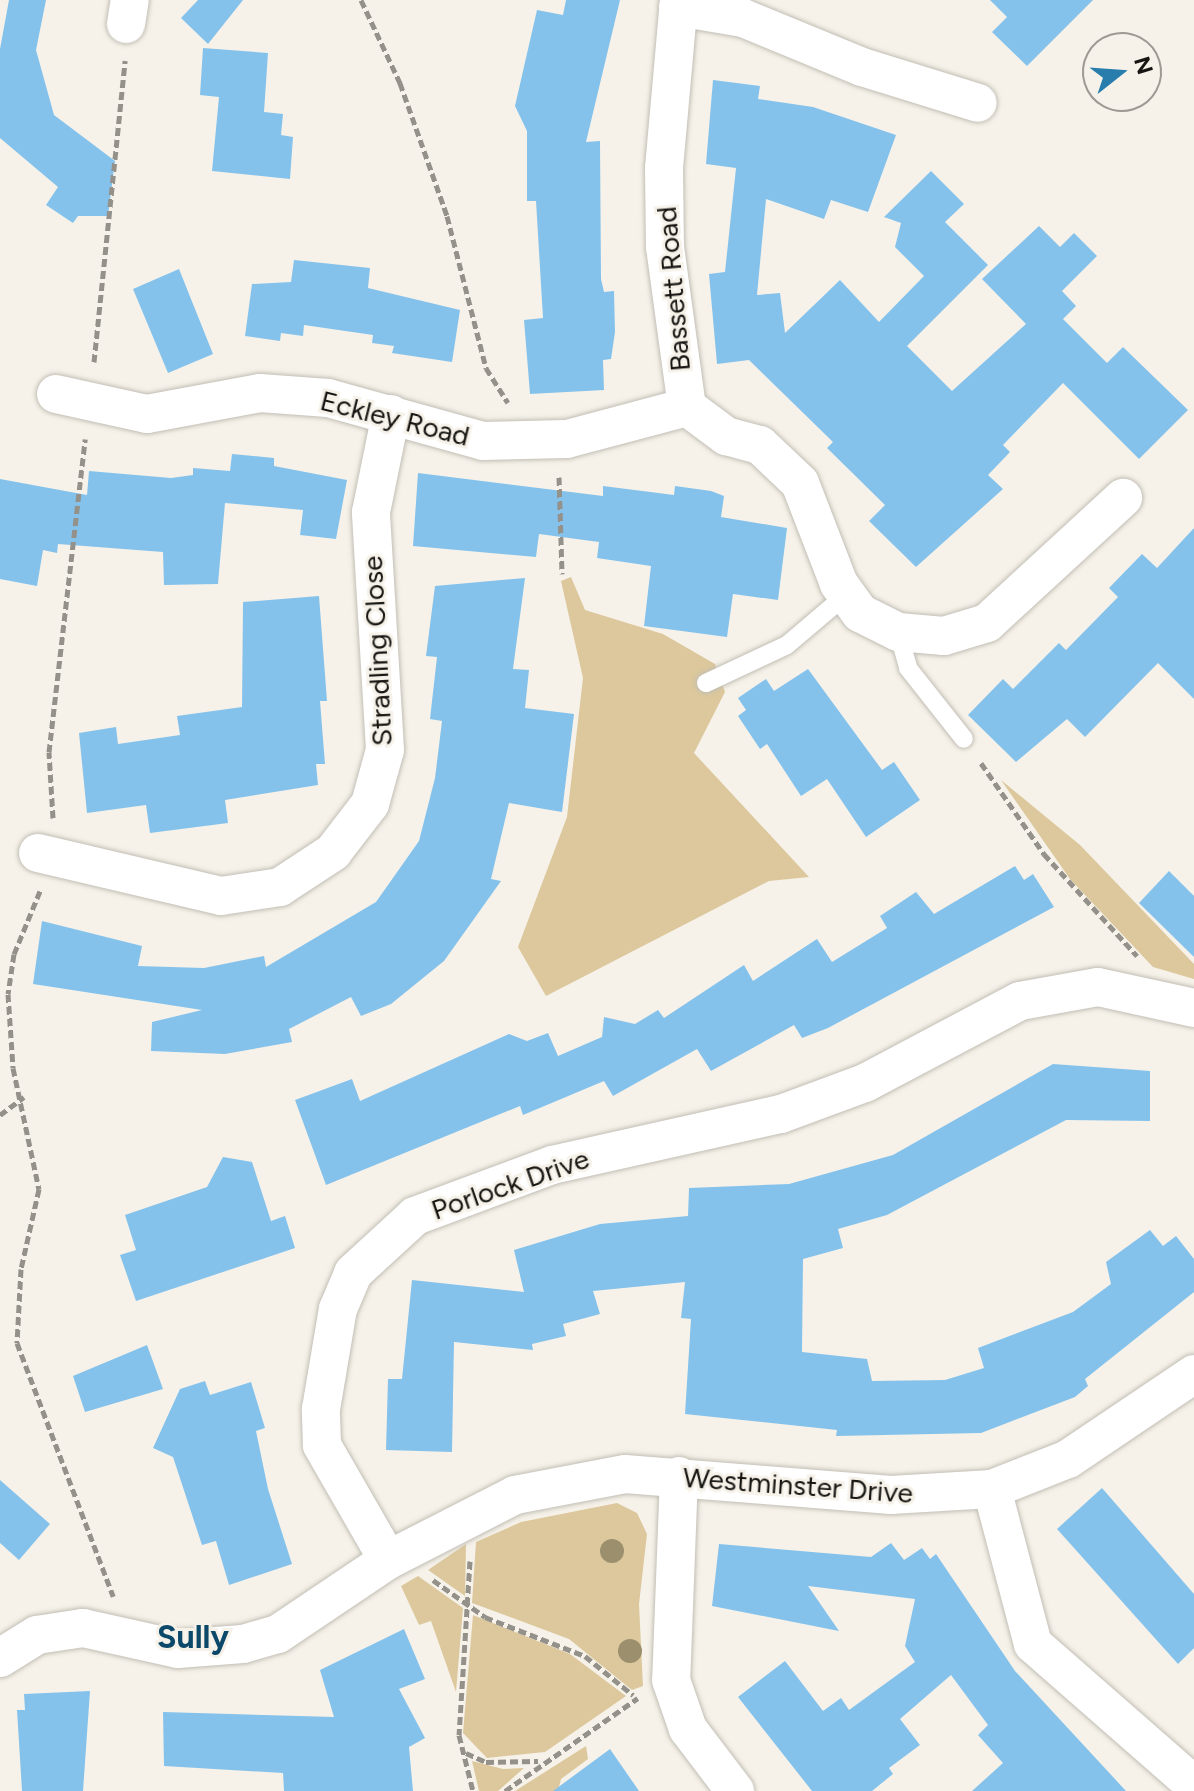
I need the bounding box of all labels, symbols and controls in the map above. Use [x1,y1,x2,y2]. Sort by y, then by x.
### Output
north arrow [1082,32,1162,112]
text: N [1128,53,1159,77]
street label: Bassett Road [649,205,697,373]
street label: Eckley Road [317,383,473,453]
street label: Stradling Close [355,555,399,747]
street label: Porlock Drive [427,1141,593,1227]
street label: Westminster Drive [682,1460,914,1510]
district label: Sully [157,1618,229,1656]

